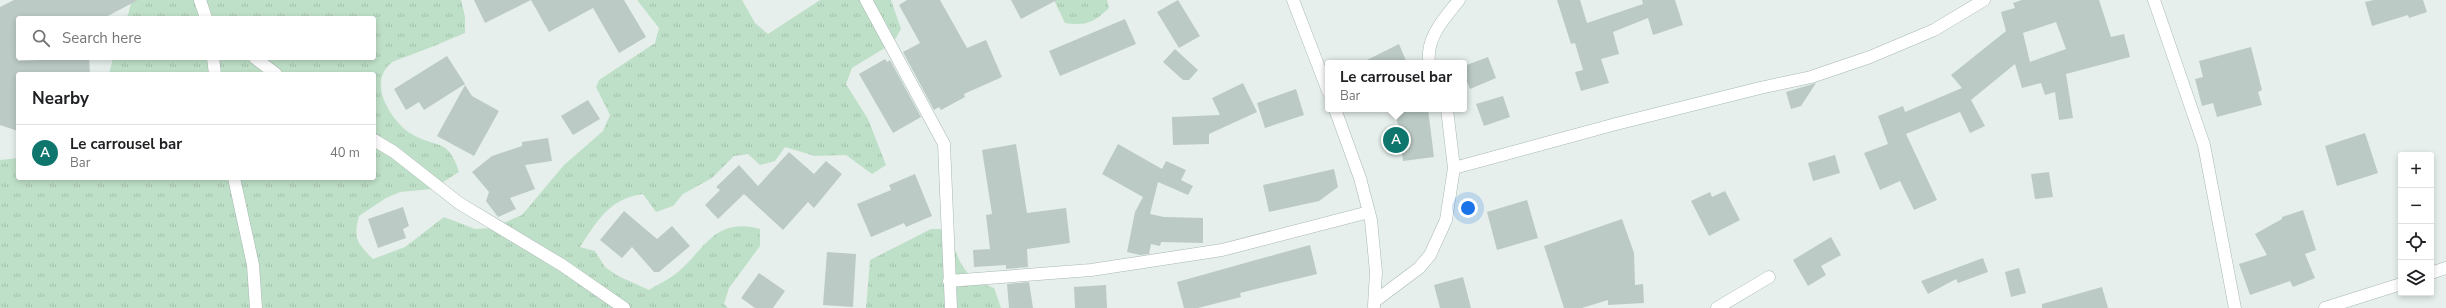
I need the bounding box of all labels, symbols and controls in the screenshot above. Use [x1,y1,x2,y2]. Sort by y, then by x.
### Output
search box [16,16,376,60]
icon: search [30,27,52,49]
text: Search here [62,28,142,48]
popup [1325,60,1467,112]
text: Le carrousel bar [1340,67,1452,87]
text: Nearby [32,87,89,110]
text: Bar [1340,87,1360,105]
pin: A [1383,125,1409,155]
text: Le carrousel bar [70,134,182,154]
text: A [40,144,50,162]
text: 40 m [330,144,360,162]
map controls [2398,152,2434,296]
button: + [2398,152,2434,188]
text: Bar [70,154,90,172]
button: − [2398,188,2434,224]
your location [1458,198,1478,218]
button: locate [2398,224,2434,260]
button: layers [2398,260,2434,296]

